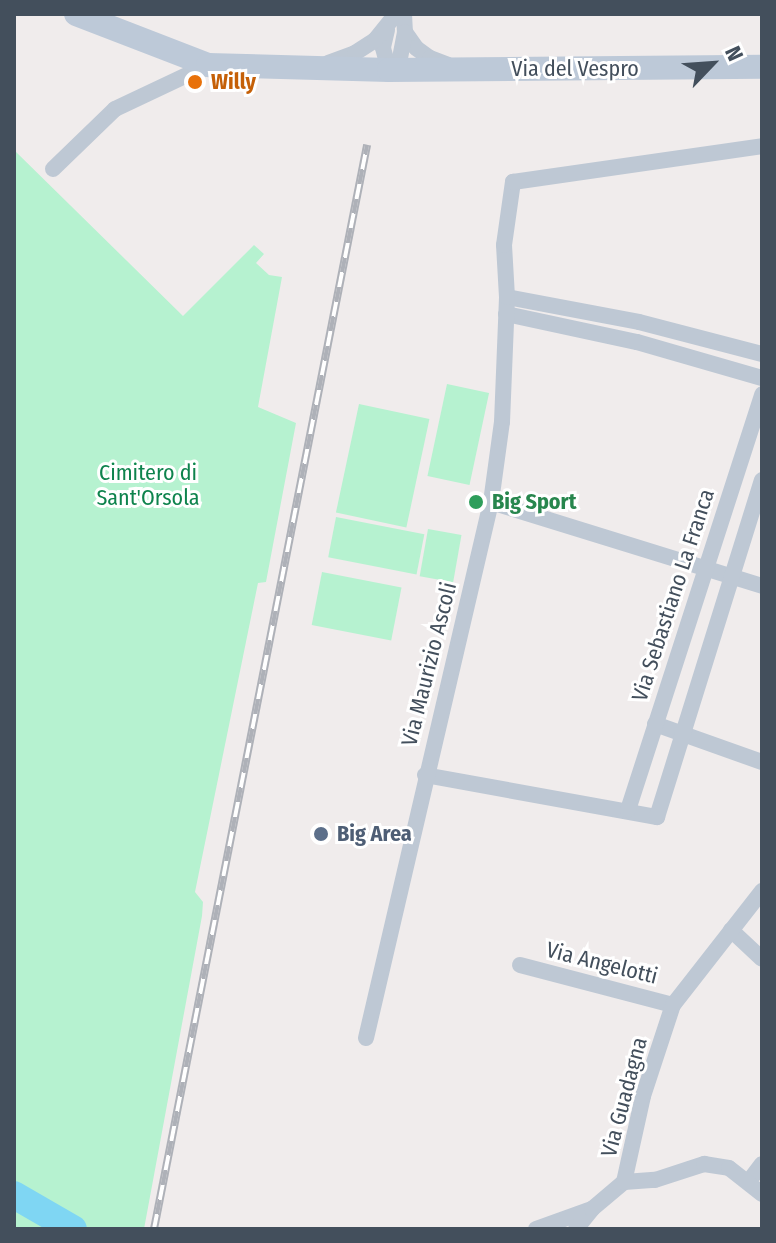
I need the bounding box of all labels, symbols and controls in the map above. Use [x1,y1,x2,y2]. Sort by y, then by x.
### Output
north arrow [672,24,752,104]
text: N [719,42,749,65]
street label: Via del Vespro [511,56,639,82]
place label: Willy [211,69,256,95]
marker: Willy [186,73,204,91]
park label: Cimitero di Sant'Orsola [96,459,200,510]
street label: Via Sebastiano La Franca [626,486,720,704]
place label: Big Sport [492,489,576,515]
marker: Big Sport [467,493,485,511]
street label: Via Maurizio Ascoli [396,579,462,749]
place label: Big Area [337,821,412,847]
marker: Big Area [312,825,330,843]
street label: Via Angelotti [544,936,660,990]
street label: Via Guadagna [595,1034,653,1160]

